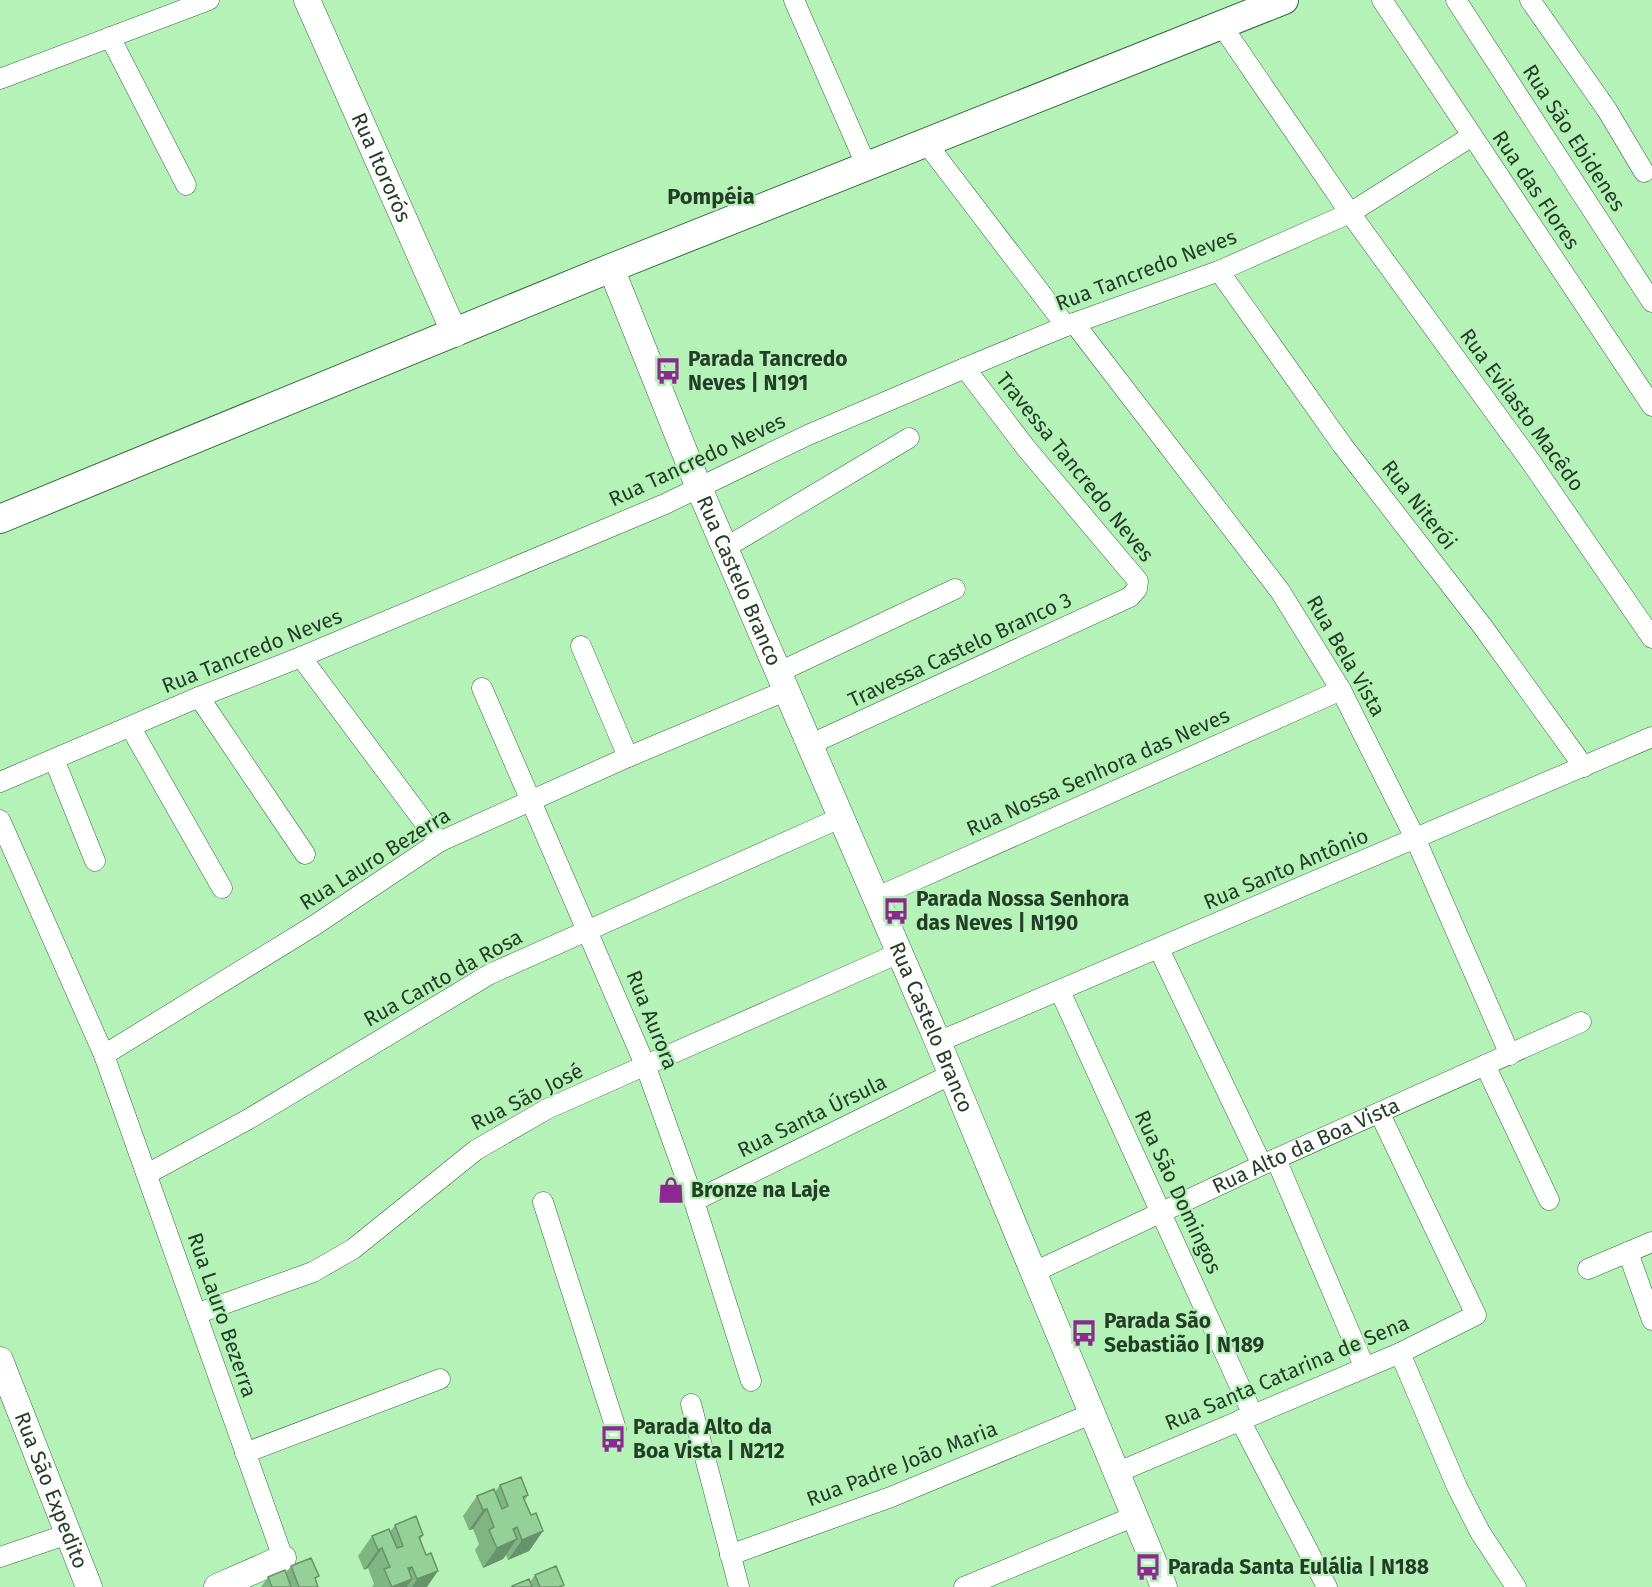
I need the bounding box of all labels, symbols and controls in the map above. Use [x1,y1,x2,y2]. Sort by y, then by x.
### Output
street label: Rua São Ebidenes [1517,60,1631,216]
street label: Rua Itororós [346,109,417,226]
street label: Rua das Flores [1487,125,1586,255]
district label: Pompéia [667,183,755,210]
street label: Rua Tancredo Neves [1052,223,1240,317]
street label: Rua Evilasto Macêdo [1454,324,1590,496]
place label: Parada Tancredo Neves | N191 [688,346,848,396]
bus stop icon: Parada Tancredo Neves | N191 [653,356,683,386]
street label: Travessa Tancredo Neves [990,367,1160,567]
street label: Rua Tancredo Neves [604,408,790,512]
street label: Rua Niterói [1376,455,1462,555]
street label: Rua Castelo Branco [691,492,787,670]
street label: Travessa Castelo Branco 3 [844,587,1076,713]
street label: Rua Bela Vista [1301,591,1391,721]
street label: Rua Tancredo Neves [158,603,346,699]
street label: Rua Nossa Senhora das Neves [962,702,1234,842]
street label: Rua Lauro Bezerra [295,802,455,916]
street label: Rua Santo Antônio [1200,823,1372,915]
place label: Parada Nossa Senhora das Neves | N190 [916,886,1129,936]
bus stop icon: Parada Nossa Senhora das Neves | N190 [881,896,911,926]
street label: Rua Canto da Rosa [359,924,527,1032]
street label: Rua Castelo Branco [883,938,979,1116]
street label: Rua Aurora [620,967,684,1073]
street label: Rua São José [467,1058,587,1136]
street label: Rua Santa Úrsula [733,1069,891,1163]
street label: Rua Alto da Boa Vista [1208,1092,1404,1200]
street label: Rua São Domingos [1129,1106,1227,1278]
shop icon: Bronze na Laje [656,1175,686,1205]
place label: Bronze na Laje [691,1177,831,1203]
street label: Rua Lauro Bezerra [182,1229,262,1401]
place label: Parada São Sebastião | N189 [1104,1308,1265,1358]
street label: Rua Santa Catarina de Sena [1161,1310,1413,1436]
bus stop icon: Parada São Sebastião | N189 [1069,1318,1099,1348]
street label: Rua São Expedito [9,1408,94,1572]
place label: Parada Alto da Boa Vista | N212 [633,1414,785,1464]
street label: Rua Padre João Maria [803,1416,1001,1512]
bus stop icon: Parada Alto da Boa Vista | N212 [598,1424,628,1454]
bus stop icon: Parada Santa Eulália | N188 [1133,1552,1163,1582]
place label: Parada Santa Eulália | N188 [1168,1554,1429,1580]

